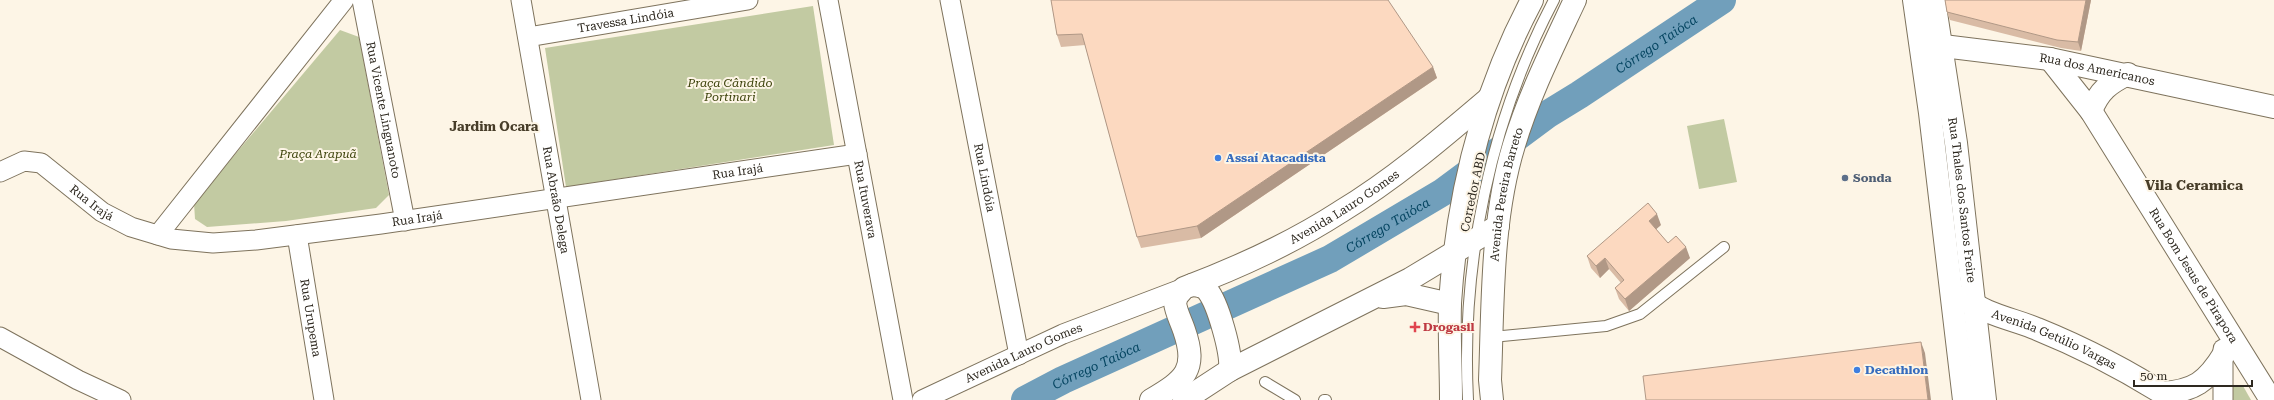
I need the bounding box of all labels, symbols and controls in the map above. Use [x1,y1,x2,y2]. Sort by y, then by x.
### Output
street label: Travessa Lindóia [576,6,675,36]
water label: Córrego Taióca [1612,11,1700,76]
street label: Rua Vicente Linguanoto [363,40,404,180]
street label: Rua dos Americanos [2039,51,2156,88]
park label: Praça Cândido Portinari [687,76,772,104]
street label: Rua Thales dos Santos Freire [1945,116,1979,284]
district label: Jardim Ocara [450,119,539,134]
street label: Avenida Pereira Barreto [1488,126,1526,262]
street label: Rua Lindóia [971,142,998,214]
street label: Rua Abraão Delega [540,145,572,255]
park label: Praça Arapuã [278,147,357,161]
place label: Assaí Atacadista [1226,151,1326,165]
street label: Corredor ABD [1458,151,1488,233]
marker: Assaí Atacadista [1213,153,1223,163]
street label: Rua Ituverava [851,159,880,240]
street label: Rua Irajá [711,161,764,182]
street label: Avenida Lauro Gomes [1287,167,1402,247]
place label: Sonda [1853,171,1892,185]
marker: Sonda [1840,173,1850,183]
district label: Vila Ceramica [2145,177,2244,193]
street label: Rua Irajá [67,182,116,224]
water label: Córrego Taióca [1343,194,1432,256]
street label: Rua Bom Jesus de Pirapora [2146,205,2241,346]
street label: Rua Irajá [391,208,444,229]
street label: Rua Urupema [297,278,324,358]
street label: Avenida Getúlio Vargas [1990,307,2119,372]
street label: Avenida Lauro Gomes [963,320,1084,386]
place label: Drogasil [1423,320,1474,334]
marker: Drogasil [1410,322,1420,332]
water label: Córrego Taióca [1049,339,1142,392]
scale bar [2134,362,2252,388]
place label: Decathlon [1865,363,1928,377]
marker: Decathlon [1852,365,1862,375]
text: 50 m [2140,369,2167,383]

